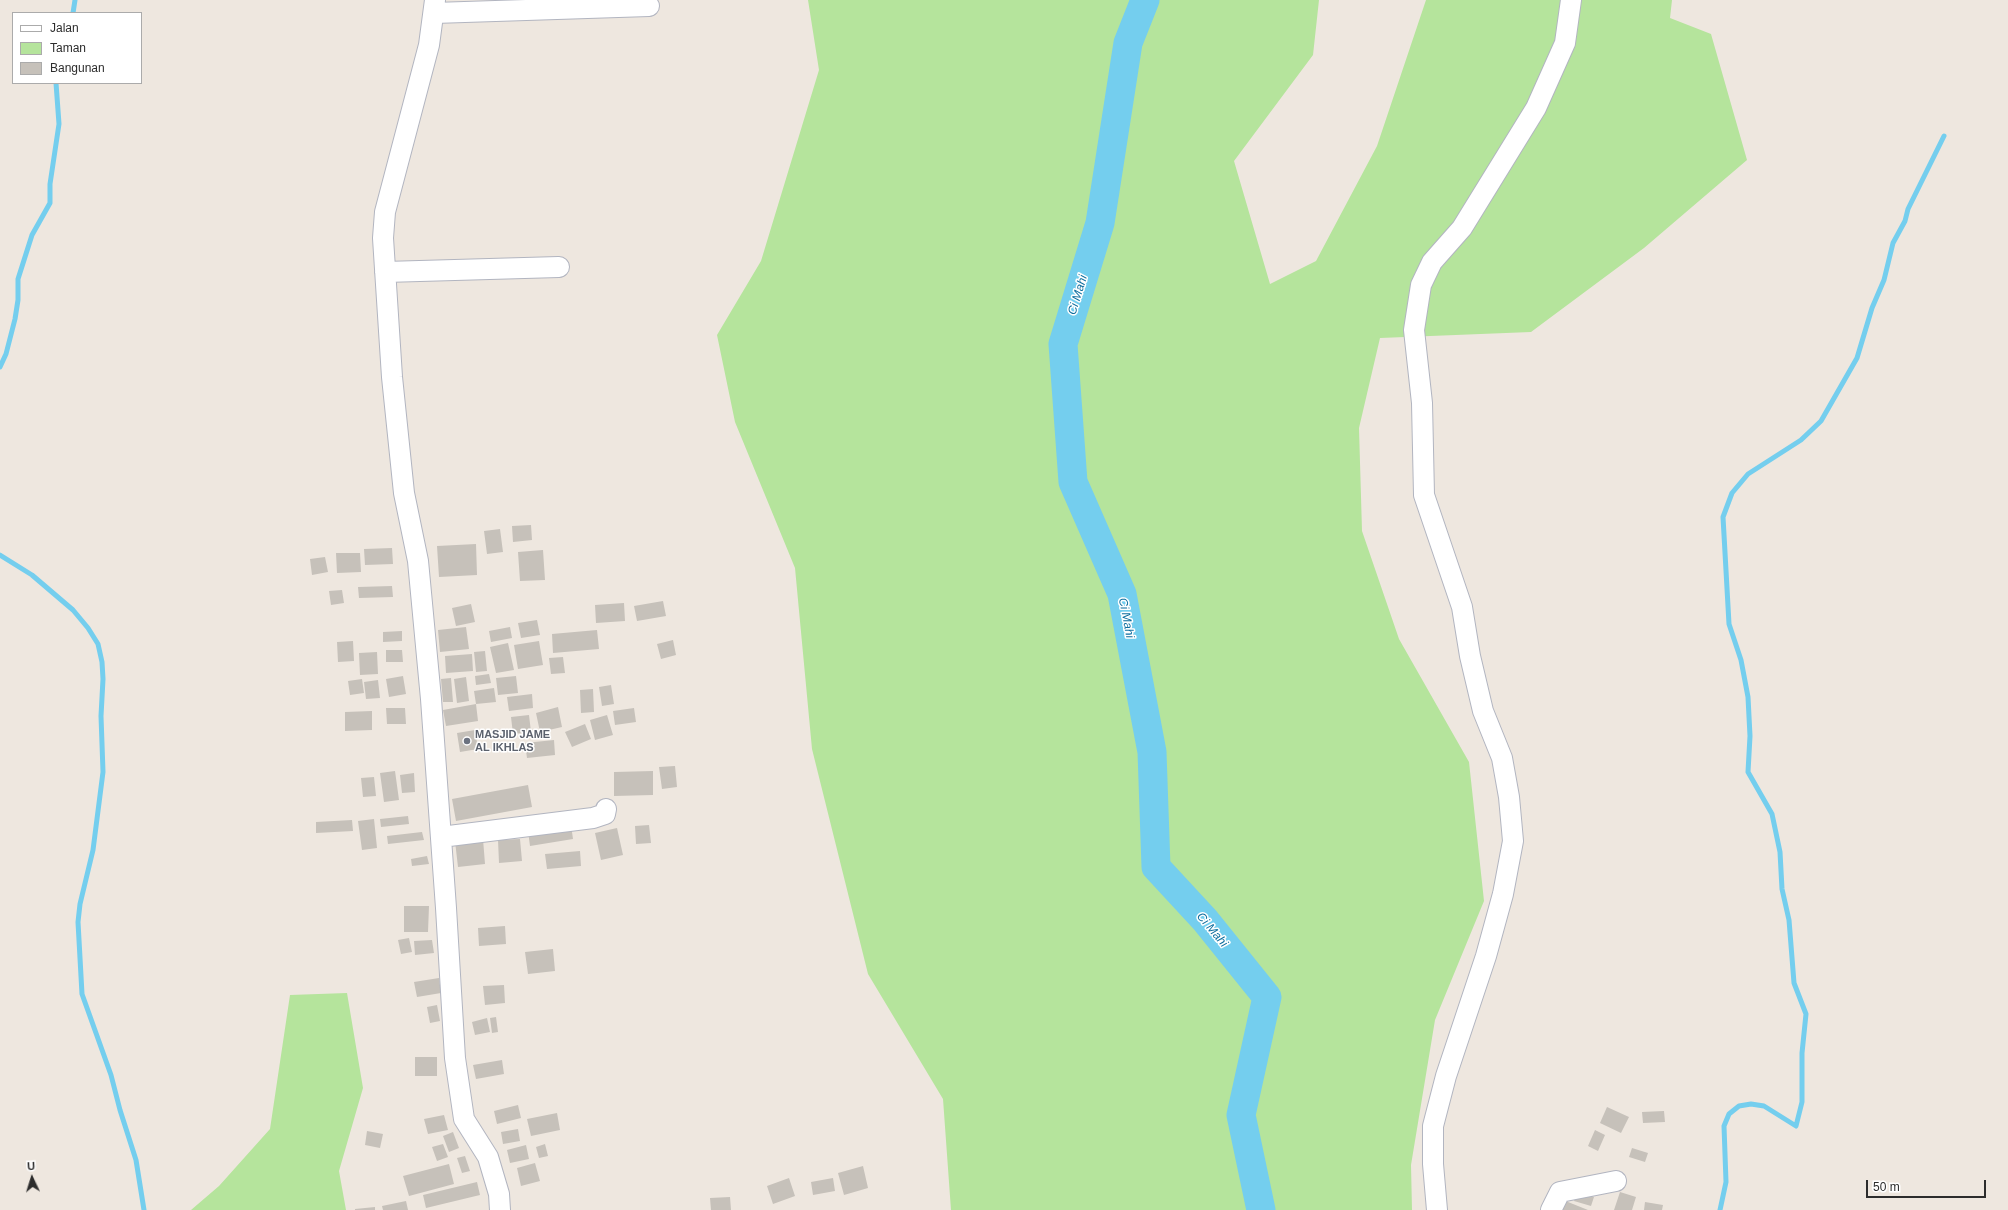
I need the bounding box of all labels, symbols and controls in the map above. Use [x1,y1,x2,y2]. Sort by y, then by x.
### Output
legend [12,12,142,84]
text: Jalan [50,21,79,35]
text: Taman [50,41,86,55]
text: Bangunan [50,61,105,75]
water label: Ci Mahi [1065,273,1091,317]
water label: Ci Mahi [1115,597,1137,639]
place label: MASJID JAME AL IKHLAS [475,728,550,754]
marker: MASJID JAME AL IKHLAS [462,736,472,746]
water label: Ci Mahi [1193,910,1231,950]
north arrow [12,1158,52,1198]
text: U [27,1160,36,1172]
scale bar [1868,1172,1988,1198]
text: 50 m [1873,1180,1900,1194]

